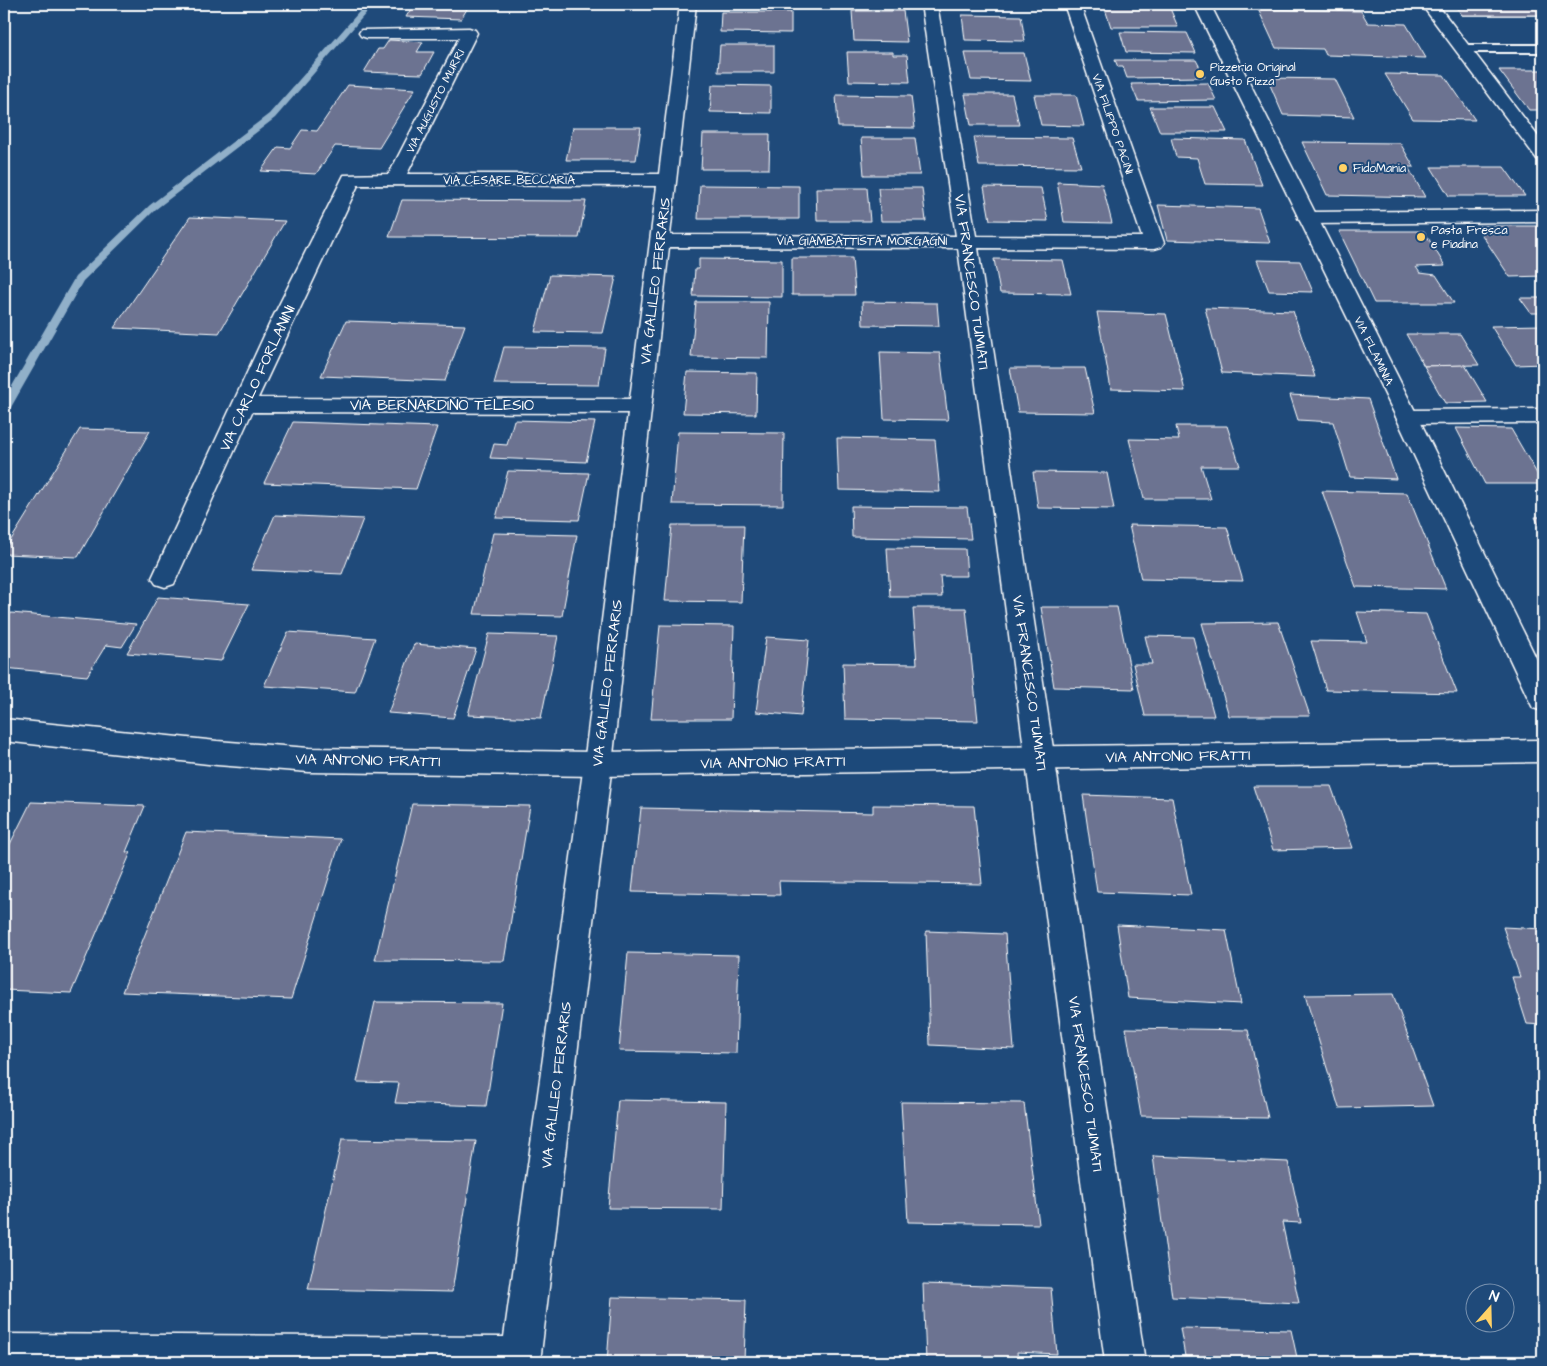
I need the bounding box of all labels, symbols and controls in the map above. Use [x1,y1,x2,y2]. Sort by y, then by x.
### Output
street label: VIA AUGUSTO MURRI [402,46,469,156]
place label: Pizzeria Original Gusto Pizza [1210,59,1296,90]
marker: Pizzeria Original Gusto Pizza [1194,68,1206,80]
street label: VIA FILIPPO PACINI [1087,72,1138,177]
place label: FidoMania [1353,160,1406,177]
marker: FidoMania [1337,162,1349,174]
street label: VIA CESARE BECCARIA [443,172,575,189]
street label: VIA FRANCESCO TUMIATI [949,193,994,371]
street label: VIA GALILEO FERRARIS [635,196,676,366]
place label: Pasta Fresca e Piadina [1431,222,1508,253]
marker: Pasta Fresca e Piadina [1415,231,1427,243]
street label: VIA GIAMBATTISTA MORGAGNI [777,233,947,250]
street label: VIA CARLO FORLANINI [214,302,301,455]
street label: VIA FLAMINIA [1349,314,1398,389]
street label: VIA BERNARDINO TELESIO [350,395,534,416]
street label: VIA FRANCESCO TUMIATI [1007,594,1052,772]
street label: VIA GALILEO FERRARIS [587,598,628,768]
street label: VIA ANTONIO FRATTI [1105,745,1251,768]
street label: VIA ANTONIO FRATTI [295,749,441,772]
street label: VIA ANTONIO FRATTI [700,751,846,774]
street label: VIA FRANCESCO TUMIATI [1063,995,1108,1173]
street label: VIA GALILEO FERRARIS [536,1000,577,1170]
north arrow [1464,1284,1514,1334]
text: N [1487,1286,1502,1308]

